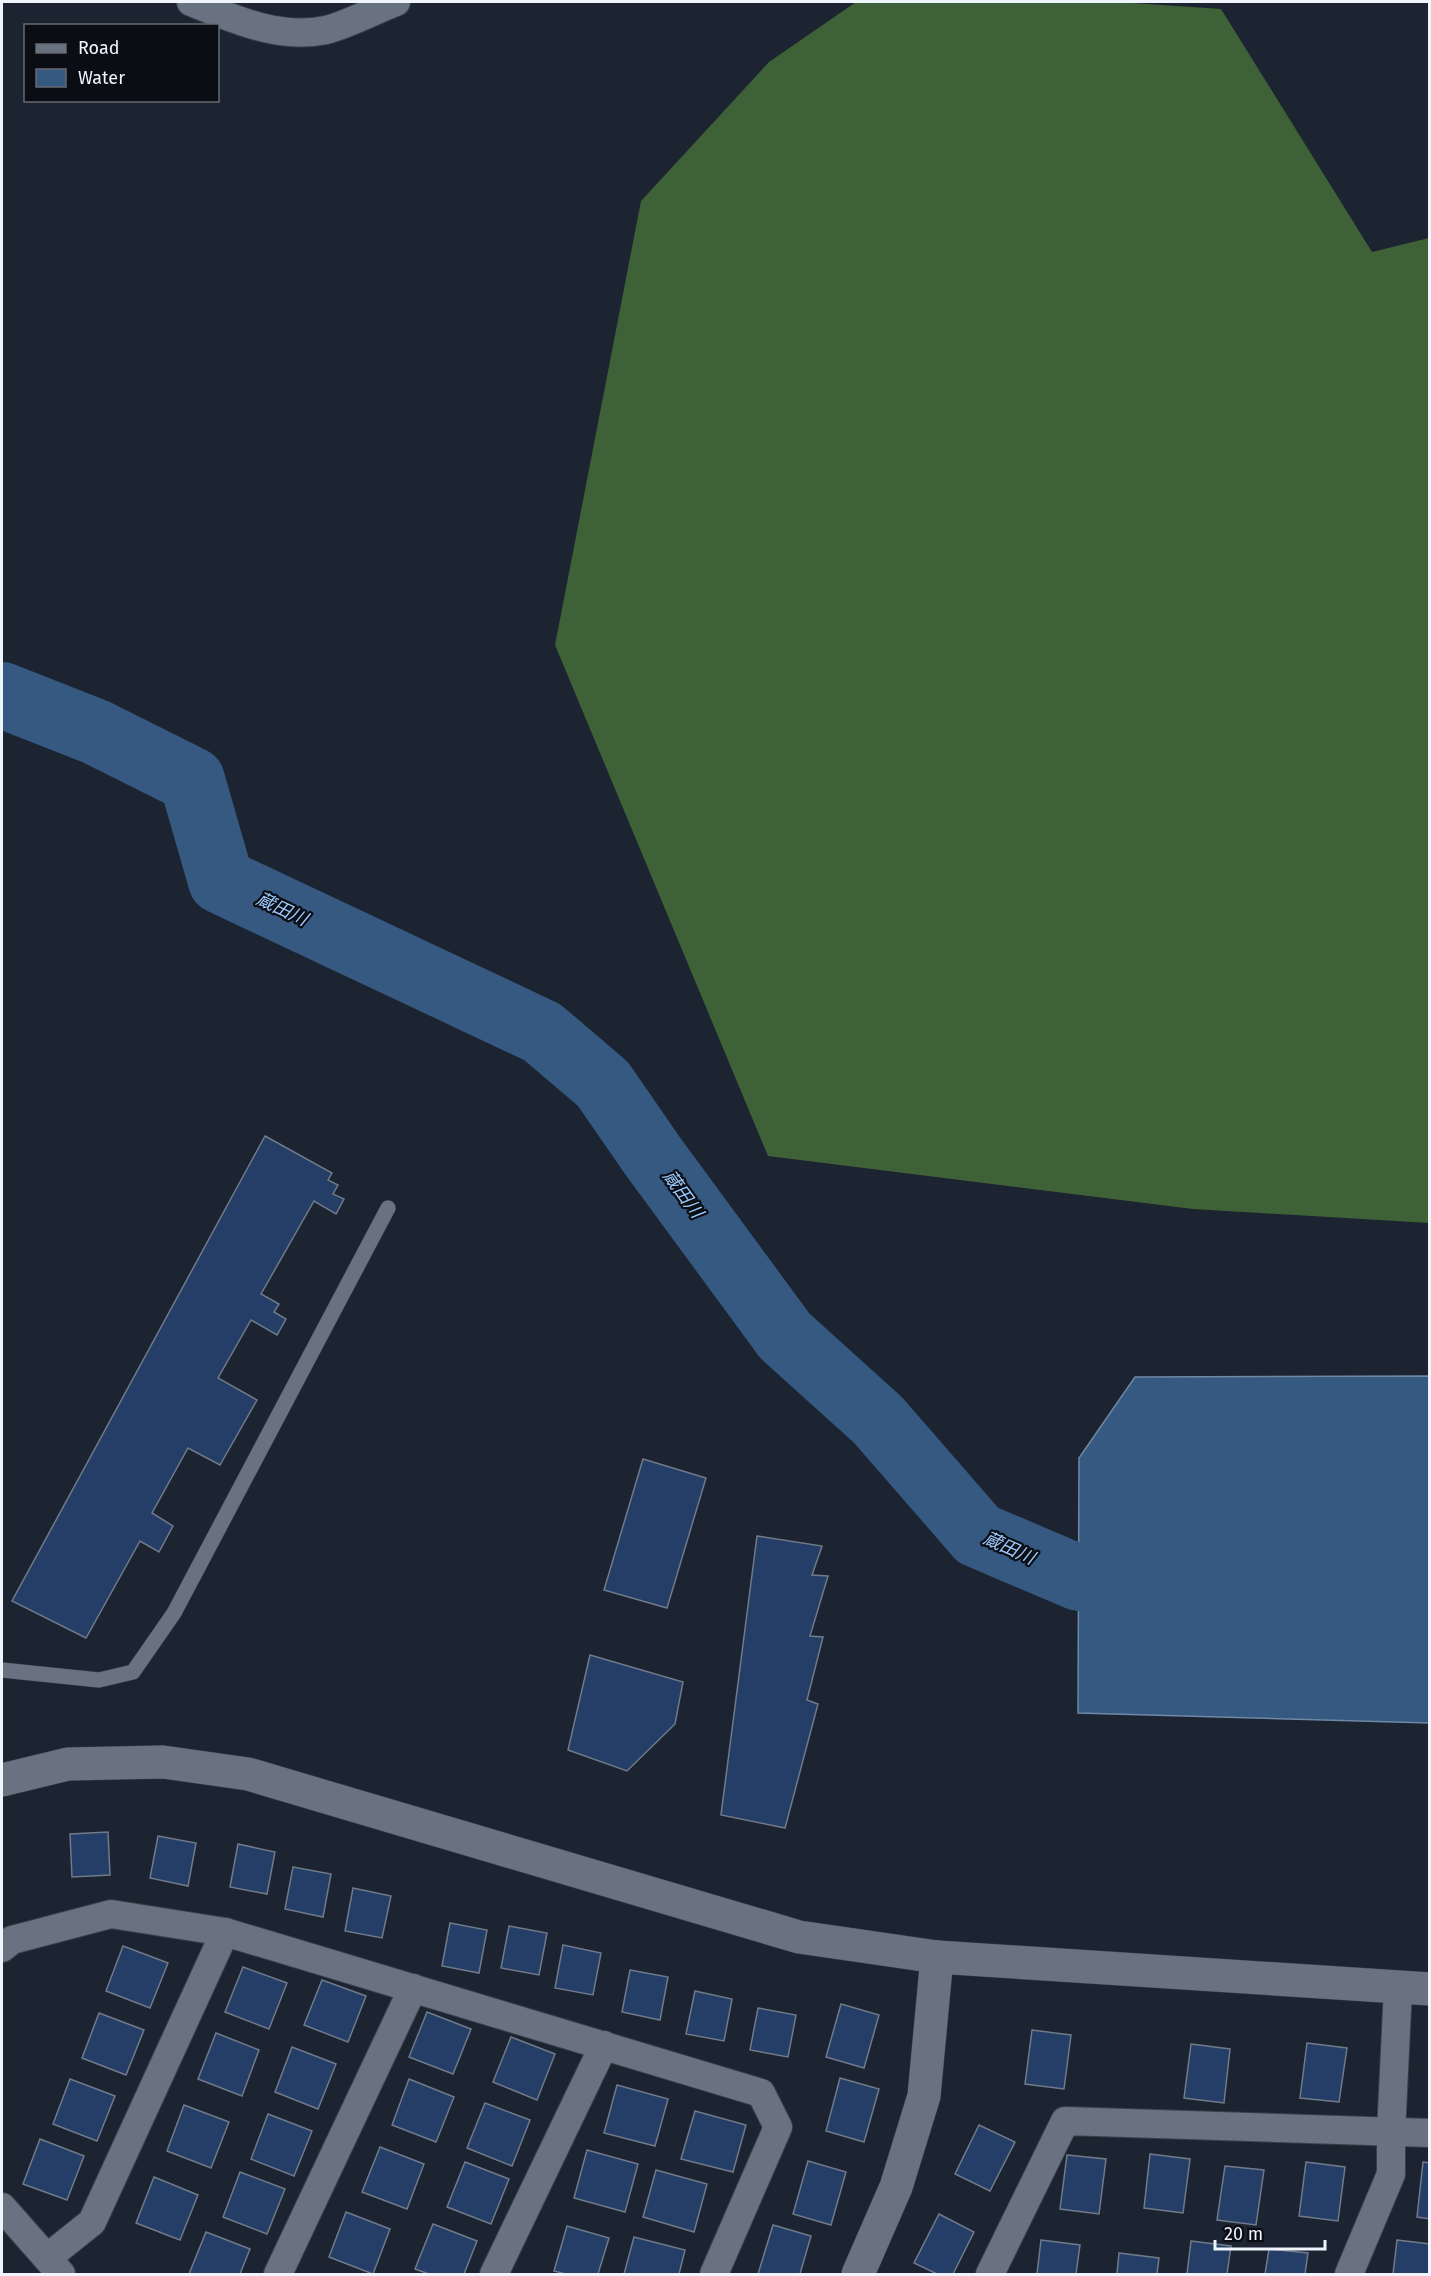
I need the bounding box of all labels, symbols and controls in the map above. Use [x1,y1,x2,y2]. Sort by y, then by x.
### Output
legend [24,24,219,102]
text: Road [78,37,120,59]
text: Water [78,67,125,89]
water label: 蔵田川 [253,888,313,931]
water label: 蔵田川 [658,1166,709,1224]
water label: 蔵田川 [980,1527,1040,1570]
scale bar [1215,2213,1324,2251]
text: 20 m [1224,2223,1263,2245]

